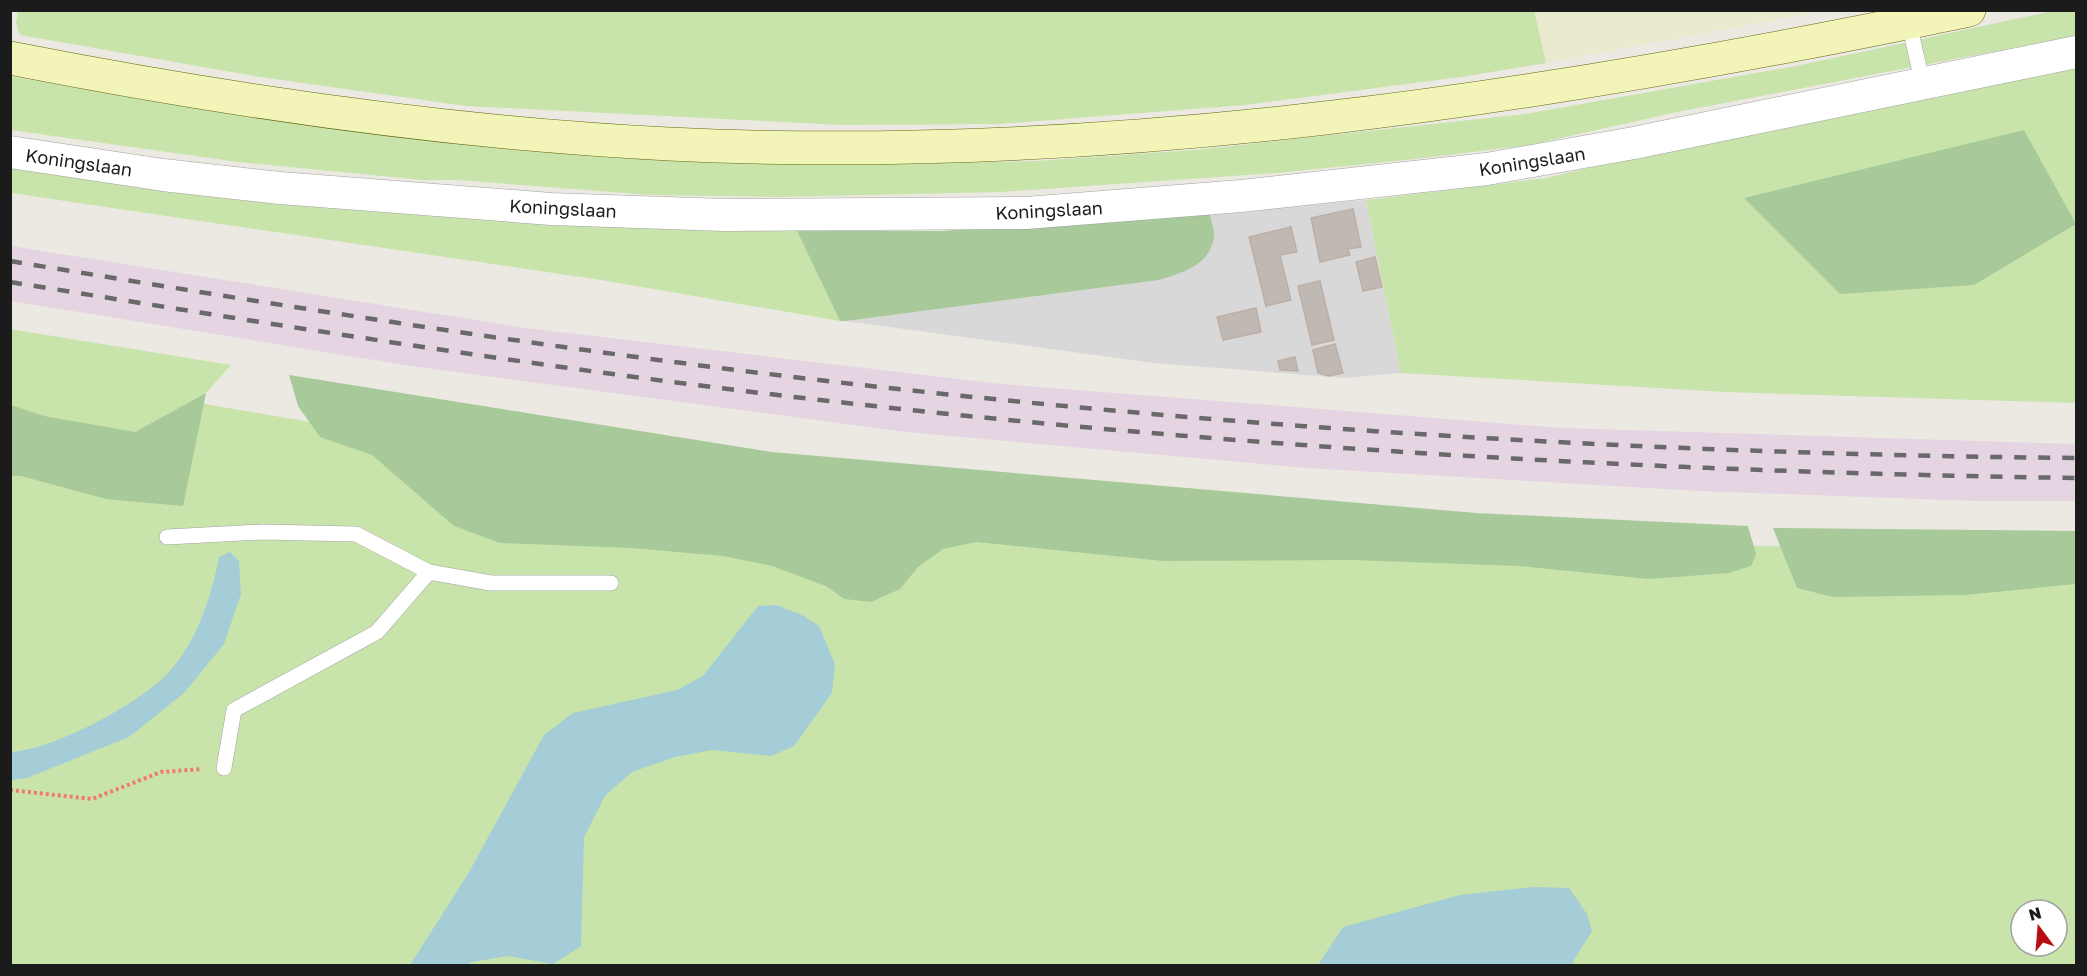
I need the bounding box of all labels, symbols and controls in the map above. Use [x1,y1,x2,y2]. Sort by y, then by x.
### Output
street label: Koningslaan [1477,142,1587,180]
street label: Koningslaan [24,144,134,180]
street label: Koningslaan [509,194,617,222]
street label: Koningslaan [995,196,1103,224]
north arrow [2009,898,2069,958]
text: N [2026,902,2043,925]

